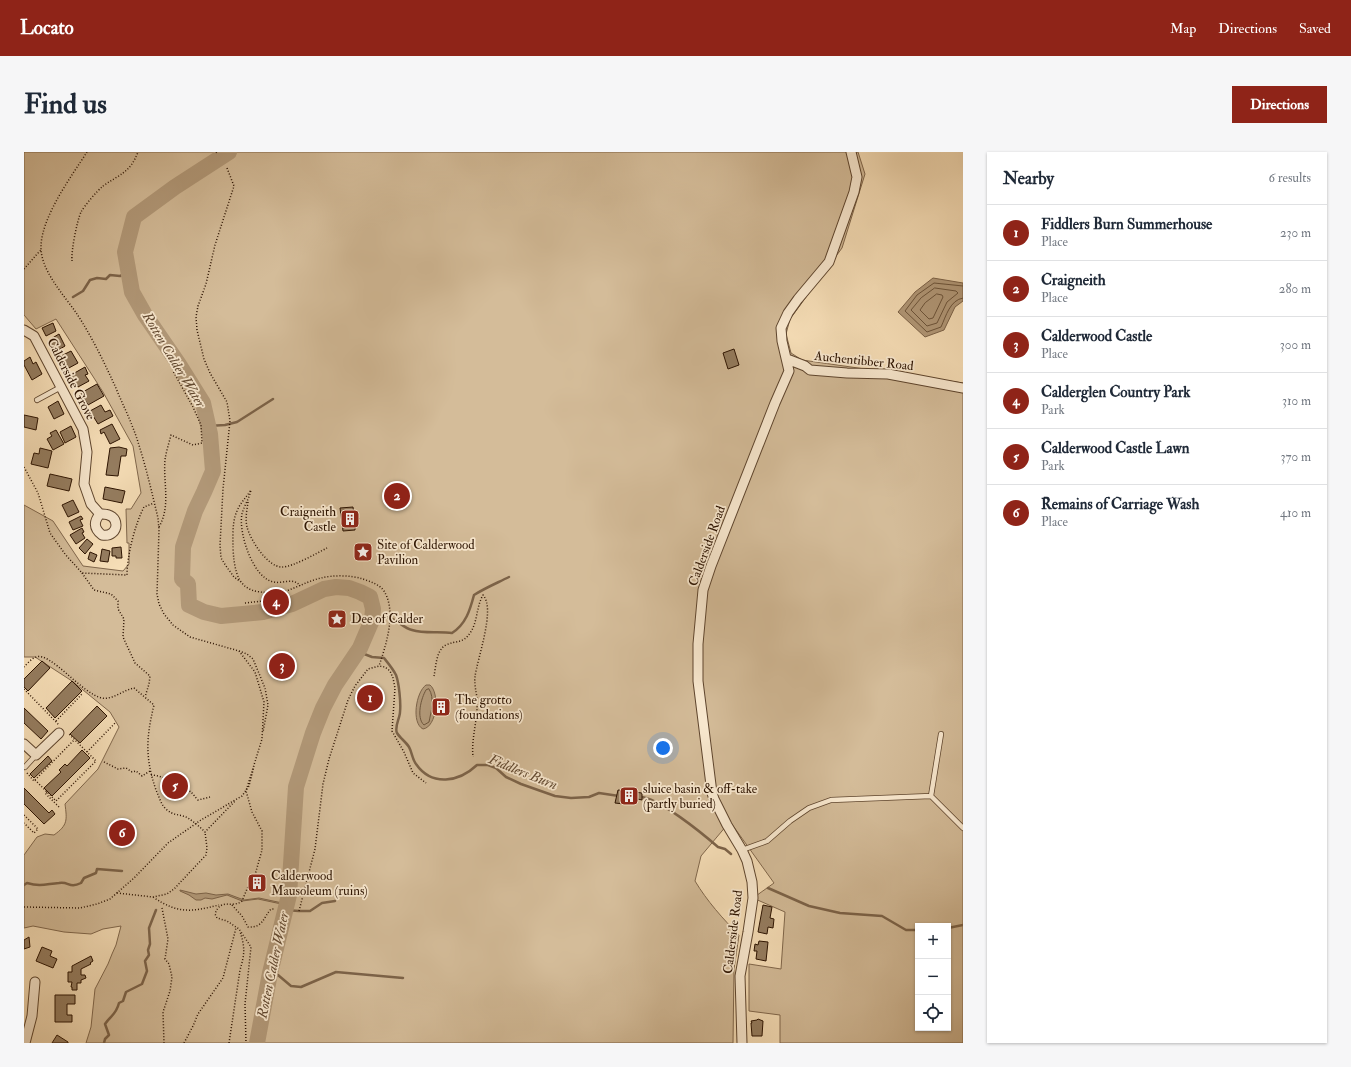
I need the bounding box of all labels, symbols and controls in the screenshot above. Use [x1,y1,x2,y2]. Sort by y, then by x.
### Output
text: Locato [20,16,74,40]
text: Map [1170,20,1196,37]
text: Directions [1218,20,1277,37]
text: Saved [1299,20,1331,37]
button: Directions [1232,86,1327,123]
text: Find us [24,87,107,122]
text: Nearby [1003,168,1054,189]
text: 6 results [1268,170,1311,186]
text: Fiddlers Burn Summerhouse [1041,215,1212,234]
text: 1 [1014,225,1018,241]
text: 230 m [1280,225,1311,241]
text: Place [1041,234,1068,250]
text: Craigneith [1041,271,1106,290]
text: 2 [1013,281,1019,297]
text: 280 m [1279,281,1311,297]
text: Place [1041,290,1068,306]
water label: Rotten Calder Water [138,308,210,412]
text: Calderwood Castle [1041,327,1152,346]
street label: Calderside Grove [43,335,99,423]
text: 3 [1014,337,1019,353]
text: 300 m [1280,337,1311,353]
text: Place [1041,346,1068,362]
street label: Auchentibber Road [813,348,915,374]
text: Calderglen Country Park [1041,383,1191,402]
text: 4 [1012,393,1020,409]
text: 310 m [1282,393,1311,409]
text: Park [1041,402,1065,418]
text: Calderwood Castle Lawn [1041,439,1189,458]
text: 5 [1013,449,1019,465]
text: 370 m [1281,449,1311,465]
text: Park [1041,458,1065,474]
pin: 2 [384,481,410,511]
text: Remains of Carriage Wash [1041,495,1199,514]
street label: Calderside Road [685,503,729,588]
place label: Craigneith Castle [280,504,337,535]
text: 6 [1013,505,1019,521]
text: 410 m [1280,505,1311,521]
building icon: Craigneith Castle [339,508,361,530]
text: Place [1041,514,1068,530]
place label: Site of Calderwood Pavilion [377,537,475,568]
place icon: Site of Calderwood Pavilion [352,541,374,563]
pin: 4 [263,587,289,617]
place icon: Dee of Calder [326,608,348,630]
place label: Dee of Calder [351,611,423,627]
pin: 3 [269,651,295,681]
pin: 1 [357,683,383,713]
place label: The grotto (foundations) [455,692,523,723]
building icon: The grotto (foundations) [430,696,452,718]
your location [653,738,673,758]
water label: Fiddlers Burn [485,750,560,794]
pin: 5 [162,771,188,801]
place label: sluice basin & off-take (partly buried) [643,781,758,813]
building icon: sluice basin & off-take (partly buried) [618,785,640,807]
pin: 6 [109,818,135,848]
place label: Calderwood Mausoleum (ruins) [271,868,368,899]
building icon: Calderwood Mausoleum (ruins) [246,872,268,894]
street label: Calderside Road [720,889,746,975]
water label: Rotten Calder Water [253,909,293,1021]
map controls [915,923,951,1031]
button: + [915,923,951,959]
button: − [915,959,951,995]
button: locate [915,995,951,1031]

